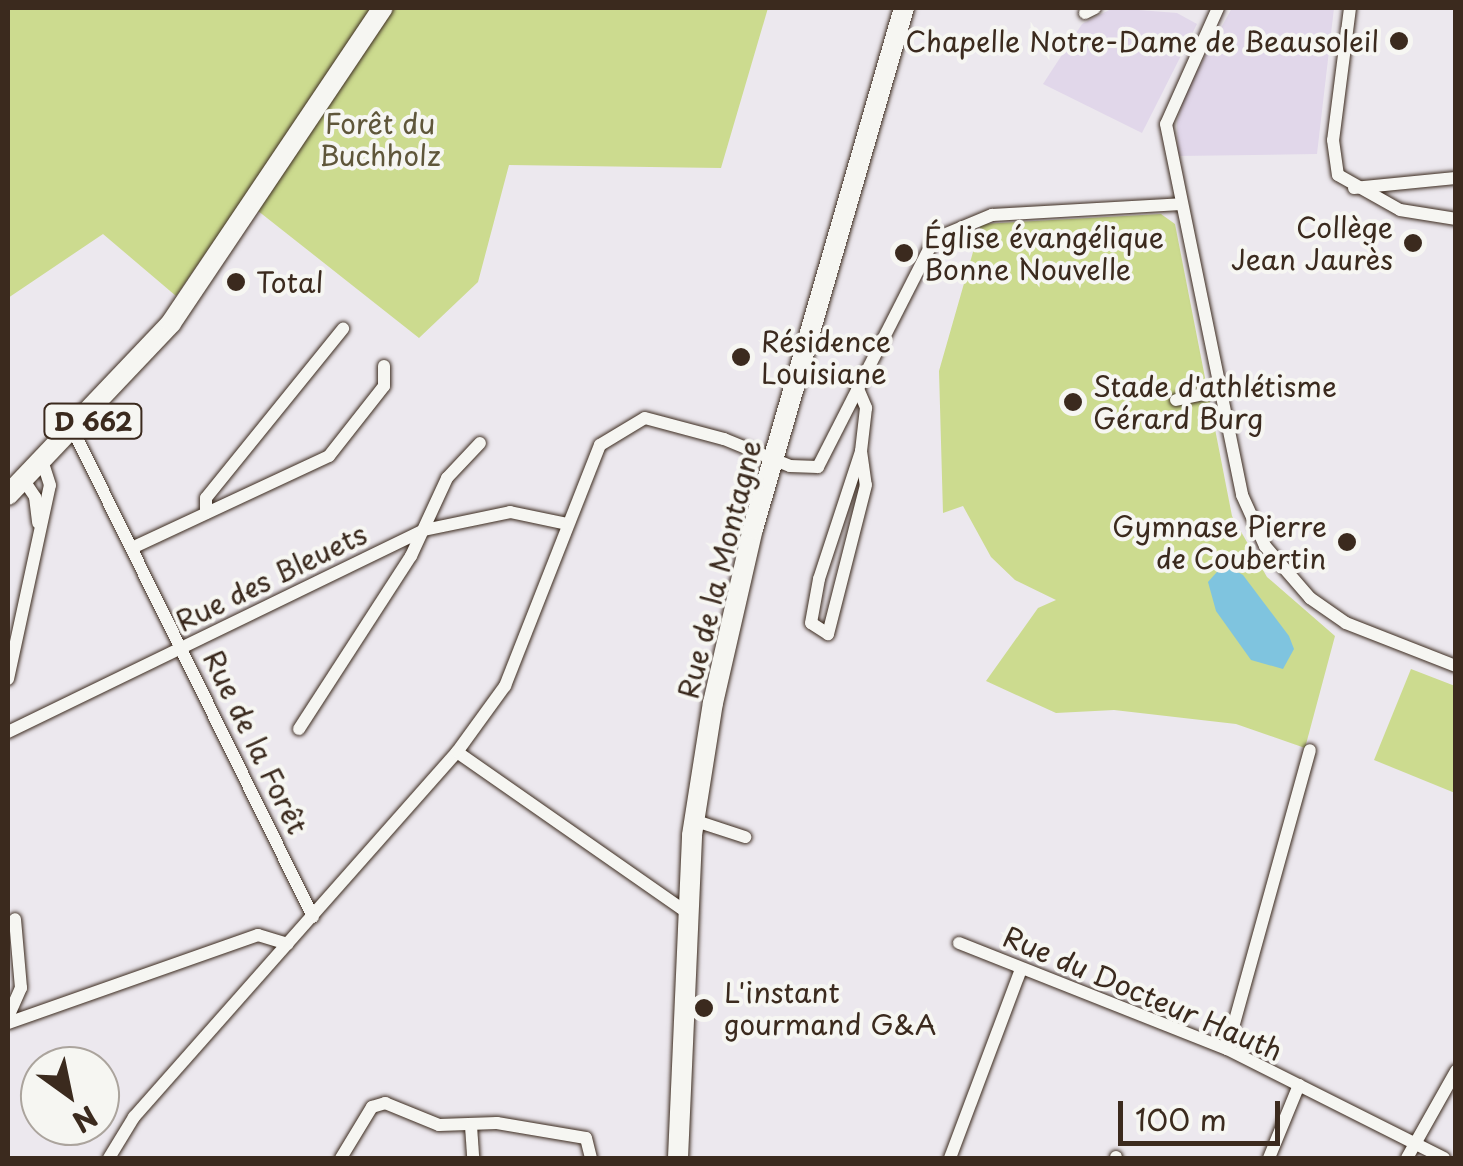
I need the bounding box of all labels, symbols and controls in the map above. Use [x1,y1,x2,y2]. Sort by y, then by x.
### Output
place label: Chapelle Notre-Dame de Beausoleil [901,24,1379,58]
marker: Chapelle Notre-Dame de Beausoleil [1388,30,1410,52]
park label: Forêt du Buchholz [319,106,441,172]
place label: Collège Jean Jaurès [1231,210,1393,276]
place label: Église évangélique Bonne Nouvelle [924,220,1165,286]
marker: Collège Jean Jaurès [1402,232,1424,254]
marker: Église évangélique Bonne Nouvelle [893,242,915,264]
place label: Total [256,265,324,299]
marker: Total [225,271,247,293]
place label: Résidence Louisiane [761,324,891,390]
marker: Résidence Louisiane [730,346,752,368]
place label: Stade d'athlétisme Gérard Burg [1093,369,1337,435]
marker: Stade d'athlétisme Gérard Burg [1062,391,1084,413]
road number: D 662 [43,401,143,441]
street label: Rue de la Montagne [670,433,768,705]
place label: Gymnase Pierre de Coubertin [1112,509,1327,575]
street label: Rue des Bleuets [168,515,374,639]
marker: Gymnase Pierre de Coubertin [1336,531,1358,553]
street label: Rue de la Forêt [196,642,316,842]
street label: Rue du Docteur Hauth [997,918,1289,1068]
place label: L'instant gourmand G&A [724,975,937,1041]
marker: L'instant gourmand G&A [693,997,715,1019]
north arrow [20,1046,120,1146]
scale bar [1123,1081,1286,1143]
text: N [65,1096,107,1144]
text: 100 m [1135,1096,1227,1141]

